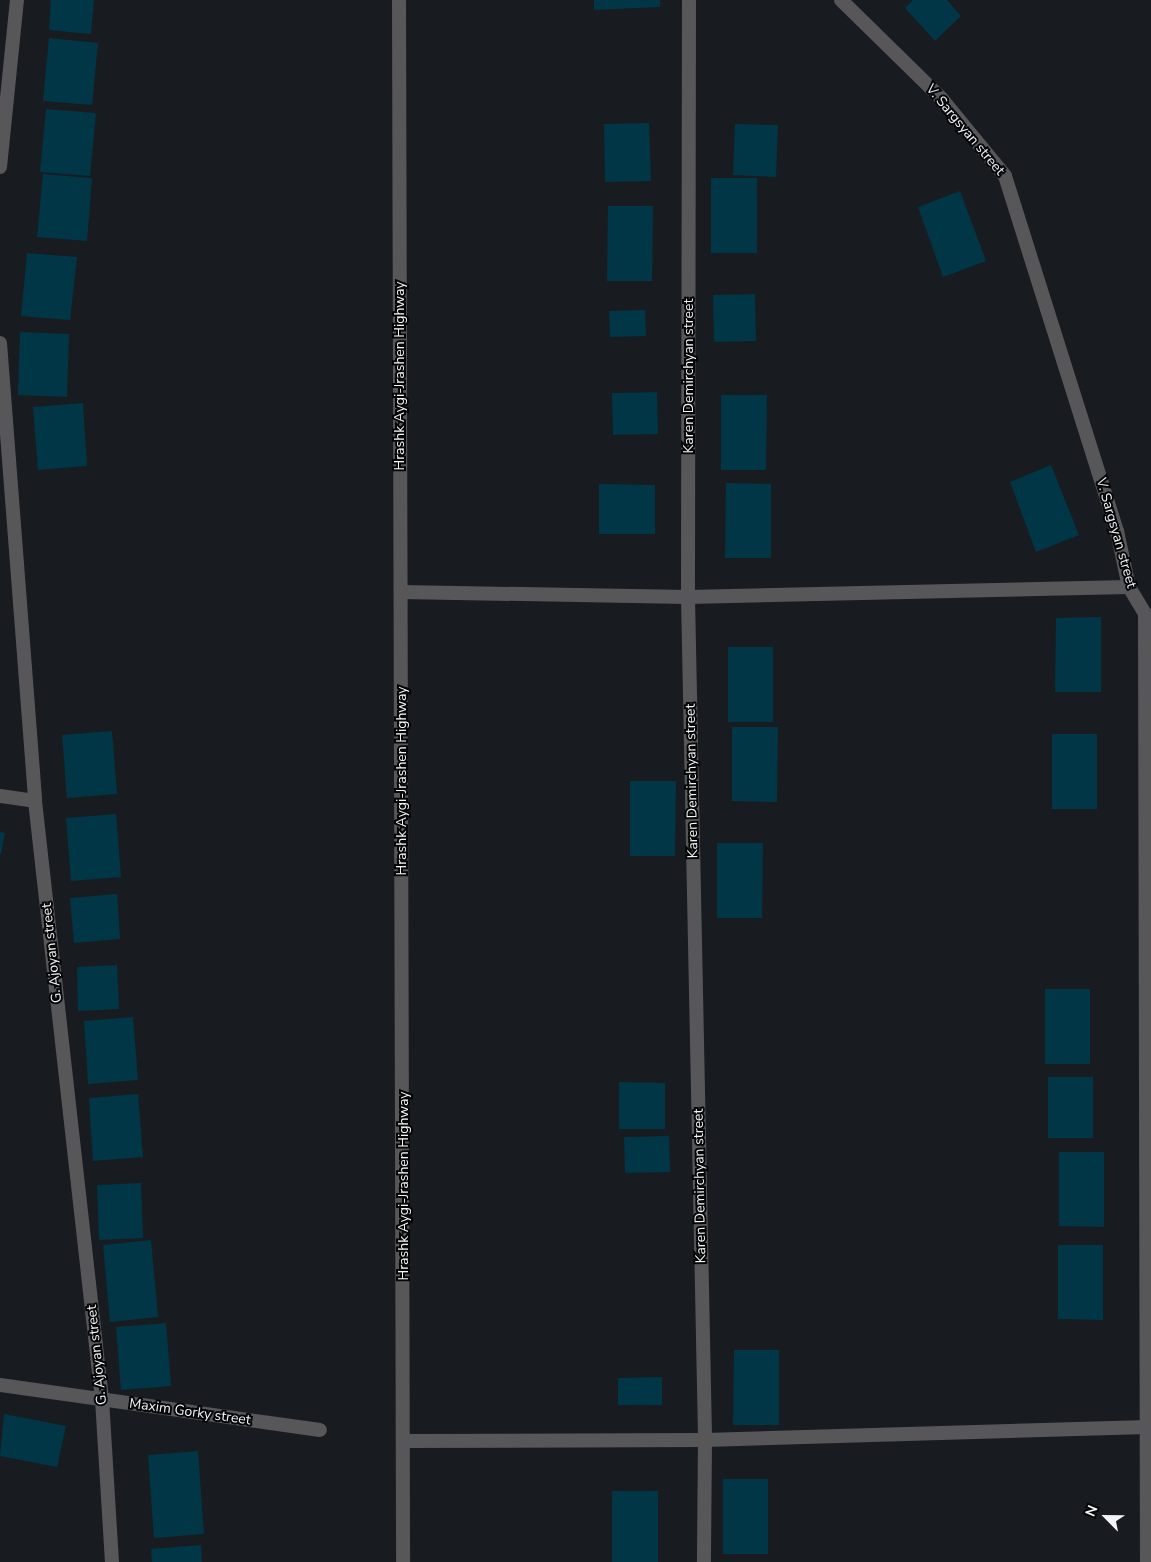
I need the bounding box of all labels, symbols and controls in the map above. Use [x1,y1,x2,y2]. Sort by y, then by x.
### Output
street label: V. Sargsyan street [922,81,1008,179]
street label: Hrashk Aygi-Jrashen Highway [392,282,408,470]
street label: Karen Demirchyan street [681,299,697,453]
street label: V. Sargsyan street [1092,476,1140,590]
street label: Hrashk Aygi-Jrashen Highway [394,687,410,875]
street label: Karen Demirchyan street [682,703,702,859]
street label: G. Ajoyan street [38,902,66,1004]
street label: Hrashk Aygi-Jrashen Highway [396,1092,412,1280]
street label: Karen Demirchyan street [690,1108,710,1264]
street label: G. Ajoyan street [83,1304,111,1406]
street label: Maxim Gorky street [128,1395,252,1429]
north arrow [1081,1492,1131,1542]
text: N [1081,1502,1103,1519]

